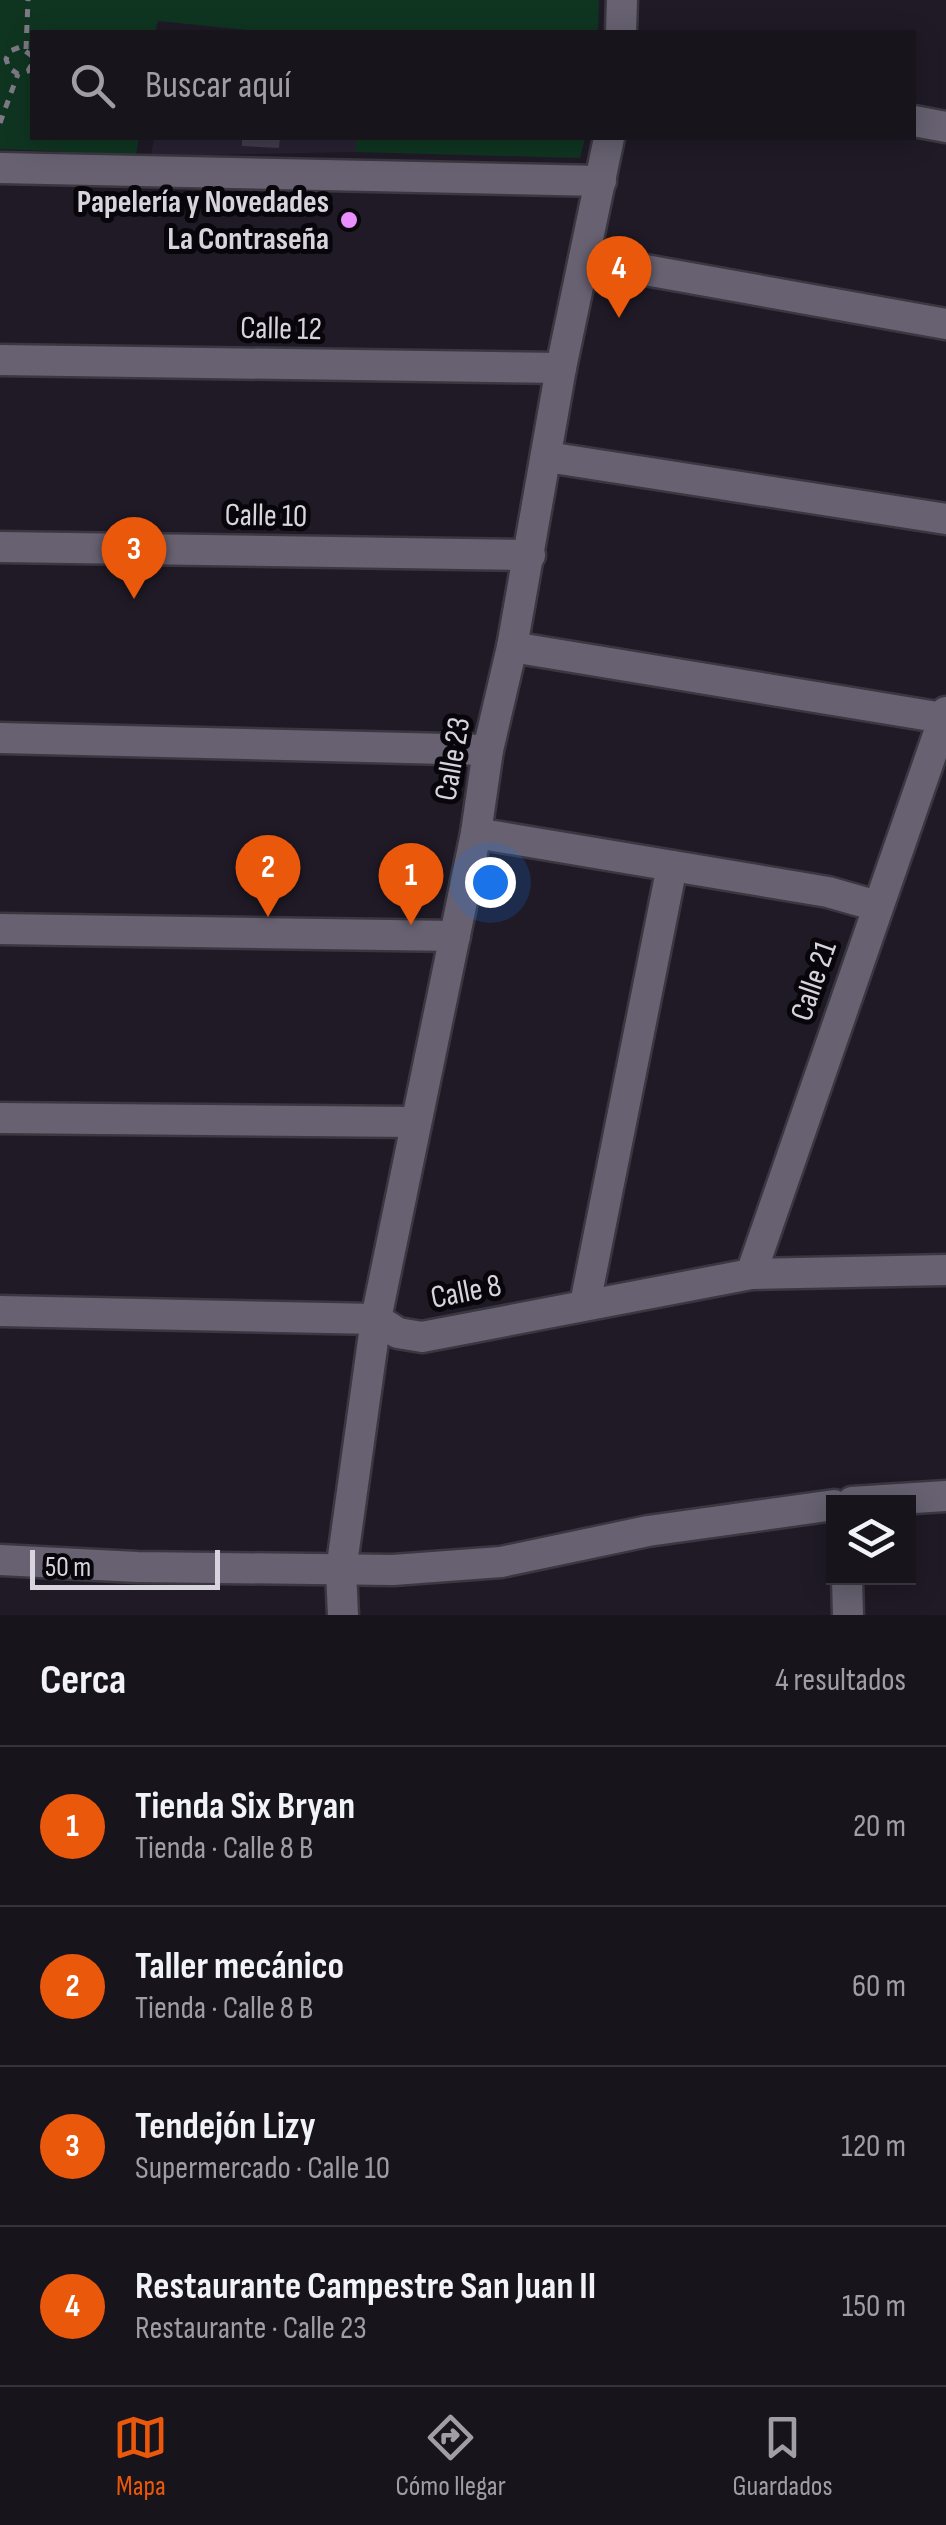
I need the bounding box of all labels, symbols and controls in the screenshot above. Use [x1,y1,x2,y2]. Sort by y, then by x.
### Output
search box [30,30,916,140]
icon: search [65,58,120,113]
text: Buscar aquí [145,63,291,108]
place label: Papelería y Novedades La Contraseña [77,183,329,259]
marker: Papelería y Novedades La Contraseña [338,209,360,231]
pin: 4 [586,236,652,318]
street label: Calle 12 [240,309,322,349]
street label: Calle 10 [224,496,308,536]
pin: 3 [102,516,166,599]
street label: Calle 23 [427,714,479,804]
pin: 2 [236,834,300,917]
pin: 1 [378,842,444,925]
your location [465,857,516,908]
street label: Calle 21 [782,936,846,1026]
street label: Calle 8 [427,1266,505,1318]
map controls [826,1495,916,1585]
button: layers [826,1495,916,1585]
scale bar [30,1545,220,1590]
text: 50 m [45,1551,91,1584]
text: Cerca [40,1655,126,1706]
text: 4 resultados [775,1661,906,1700]
text: Tienda Six Bryan [135,1784,355,1829]
text: 1 [66,1807,79,1846]
text: 20 m [853,1807,906,1846]
text: Tienda · Calle 8 B [135,1829,313,1868]
text: Taller mecánico [135,1944,344,1989]
text: 2 [65,1967,80,2006]
text: 60 m [852,1967,906,2006]
text: Tienda · Calle 8 B [135,1989,313,2028]
text: Tendejón Lizy [135,2104,316,2149]
text: 3 [65,2127,80,2166]
text: 120 m [841,2127,906,2166]
text: Supermercado · Calle 10 [135,2149,390,2188]
text: Restaurante Campestre San Juan II [135,2264,596,2309]
text: 4 [65,2287,80,2326]
text: 150 m [842,2287,906,2326]
text: Restaurante · Calle 23 [135,2309,367,2348]
tab: Mapa [113,2410,168,2503]
tab: Cómo llegar [395,2410,506,2503]
tab: Guardados [733,2410,833,2503]

